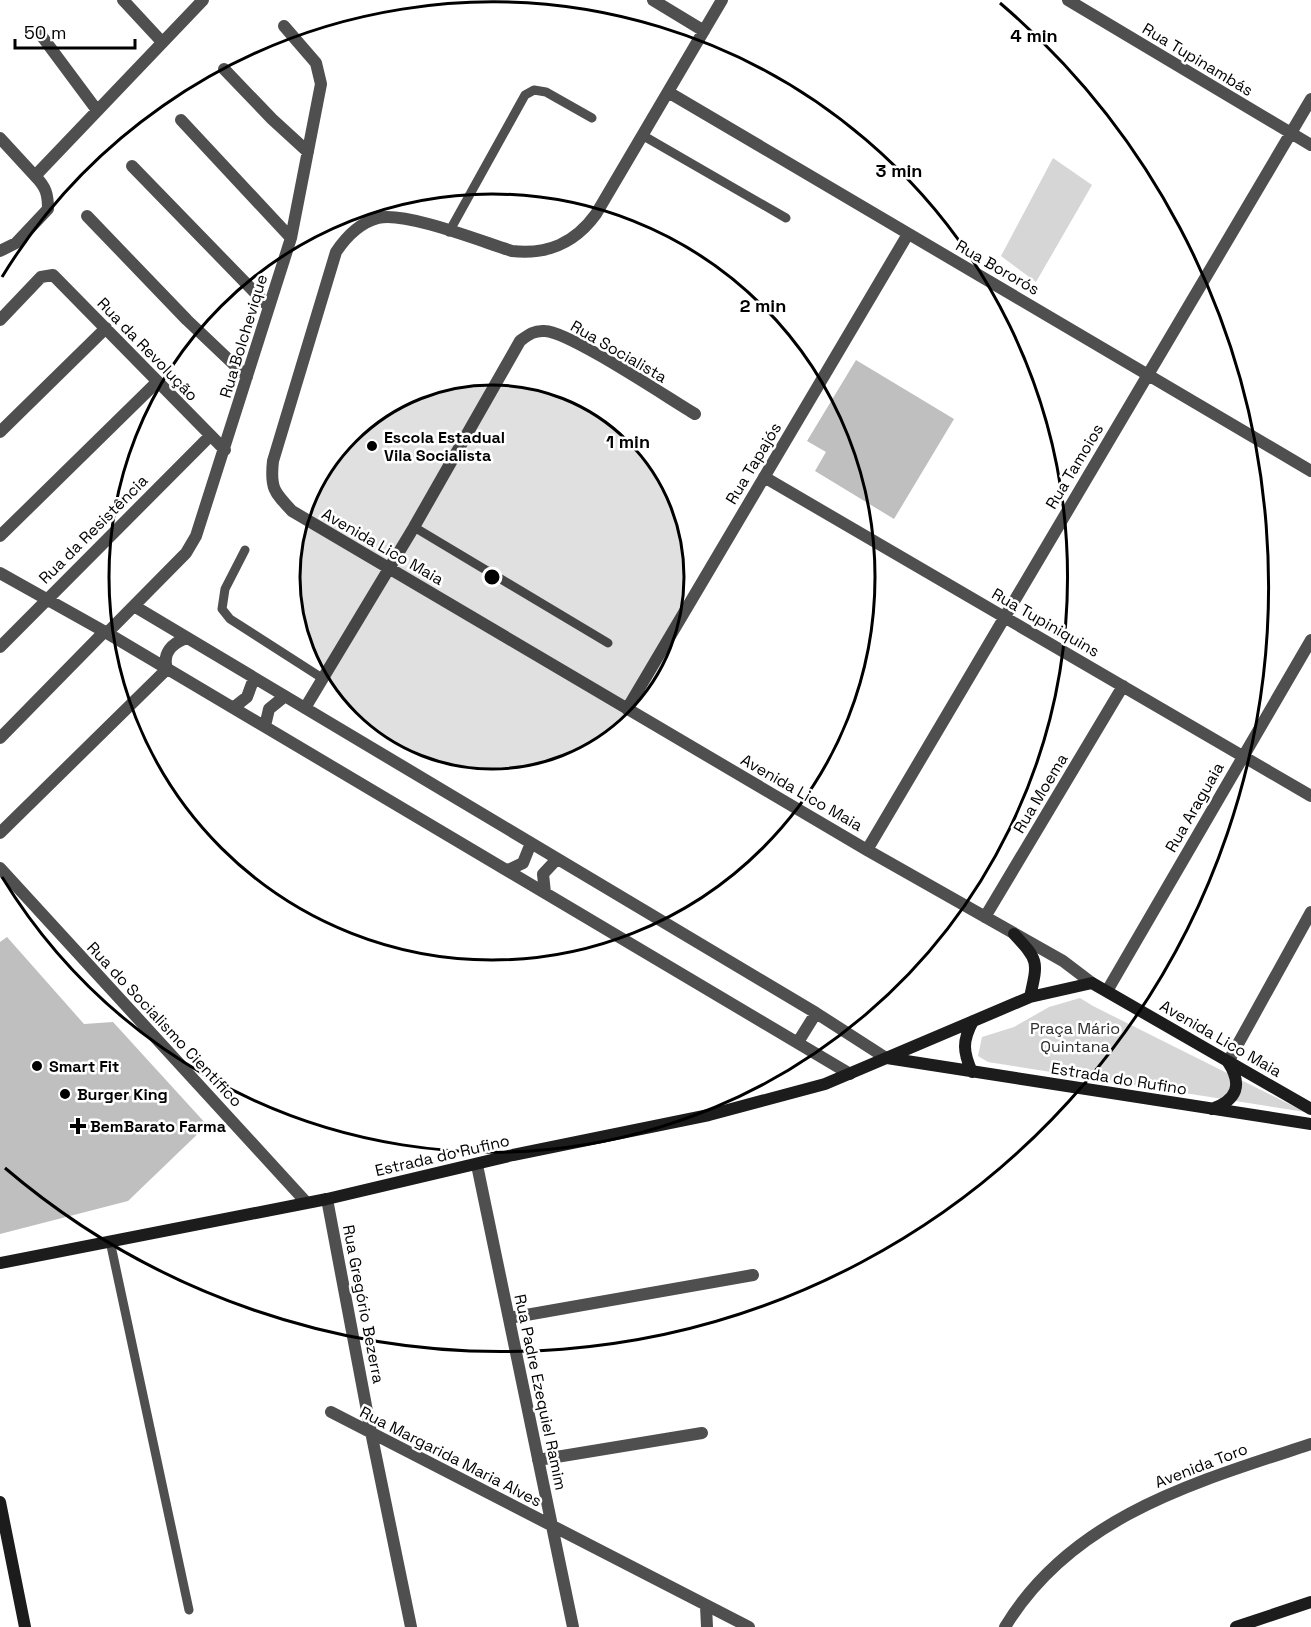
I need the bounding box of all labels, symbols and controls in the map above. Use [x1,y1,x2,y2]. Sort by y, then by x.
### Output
scale bar [15,12,135,50]
street label: Rua Tupinambás [1138,18,1257,101]
text: 50 m [24,21,66,44]
text: 4 min [1010,24,1058,47]
text: 3 min [876,159,922,182]
street label: Rua Bororós [952,235,1043,300]
street label: Rua Bolchevique [215,272,272,401]
street label: Rua da Revolução [93,293,203,406]
text: 2 min [740,294,786,317]
street label: Rua Socialista [567,315,671,388]
street label: Rua Tapajós [721,419,786,508]
street label: Rua Tamoios [1041,420,1108,513]
place label: Escola Estadual Vila Socialista [384,427,505,466]
text: 1 min [606,430,650,453]
marker: Escola Estadual Vila Socialista [365,439,379,453]
street label: Rua da Resistência [34,470,152,588]
street label: Avenida Lico Maia [318,503,447,590]
centre of rings [482,567,502,587]
street label: Rua Tupiniquins [988,583,1103,662]
street label: Avenida Lico Maia [737,749,866,836]
street label: Rua Moema [1008,750,1072,837]
street label: Rua Araguaia [1160,759,1229,856]
street label: Rua do Socialismo Científico [82,937,247,1111]
street label: Avenida Lico Maia [1156,995,1285,1082]
park label: Praça Mário Quintana [1030,1018,1120,1057]
place label: Smart Fit [49,1056,119,1077]
street label: Estrada do Rufino [1049,1057,1188,1100]
marker: Smart Fit [30,1059,44,1073]
place label: Burger King [77,1084,168,1105]
marker: Burger King [58,1087,72,1101]
place label: BemBarato Farma [90,1116,226,1137]
marker: BemBarato Farma [71,1119,85,1133]
street label: Estrada do Rufino [373,1130,511,1181]
street label: Rua Gregório Bezerra [338,1223,389,1385]
street label: Rua Padre Ezequiel Ramim [509,1292,572,1492]
street label: Rua Margarida Maria Alves [356,1401,545,1512]
street label: Avenida Toro [1152,1438,1251,1493]

